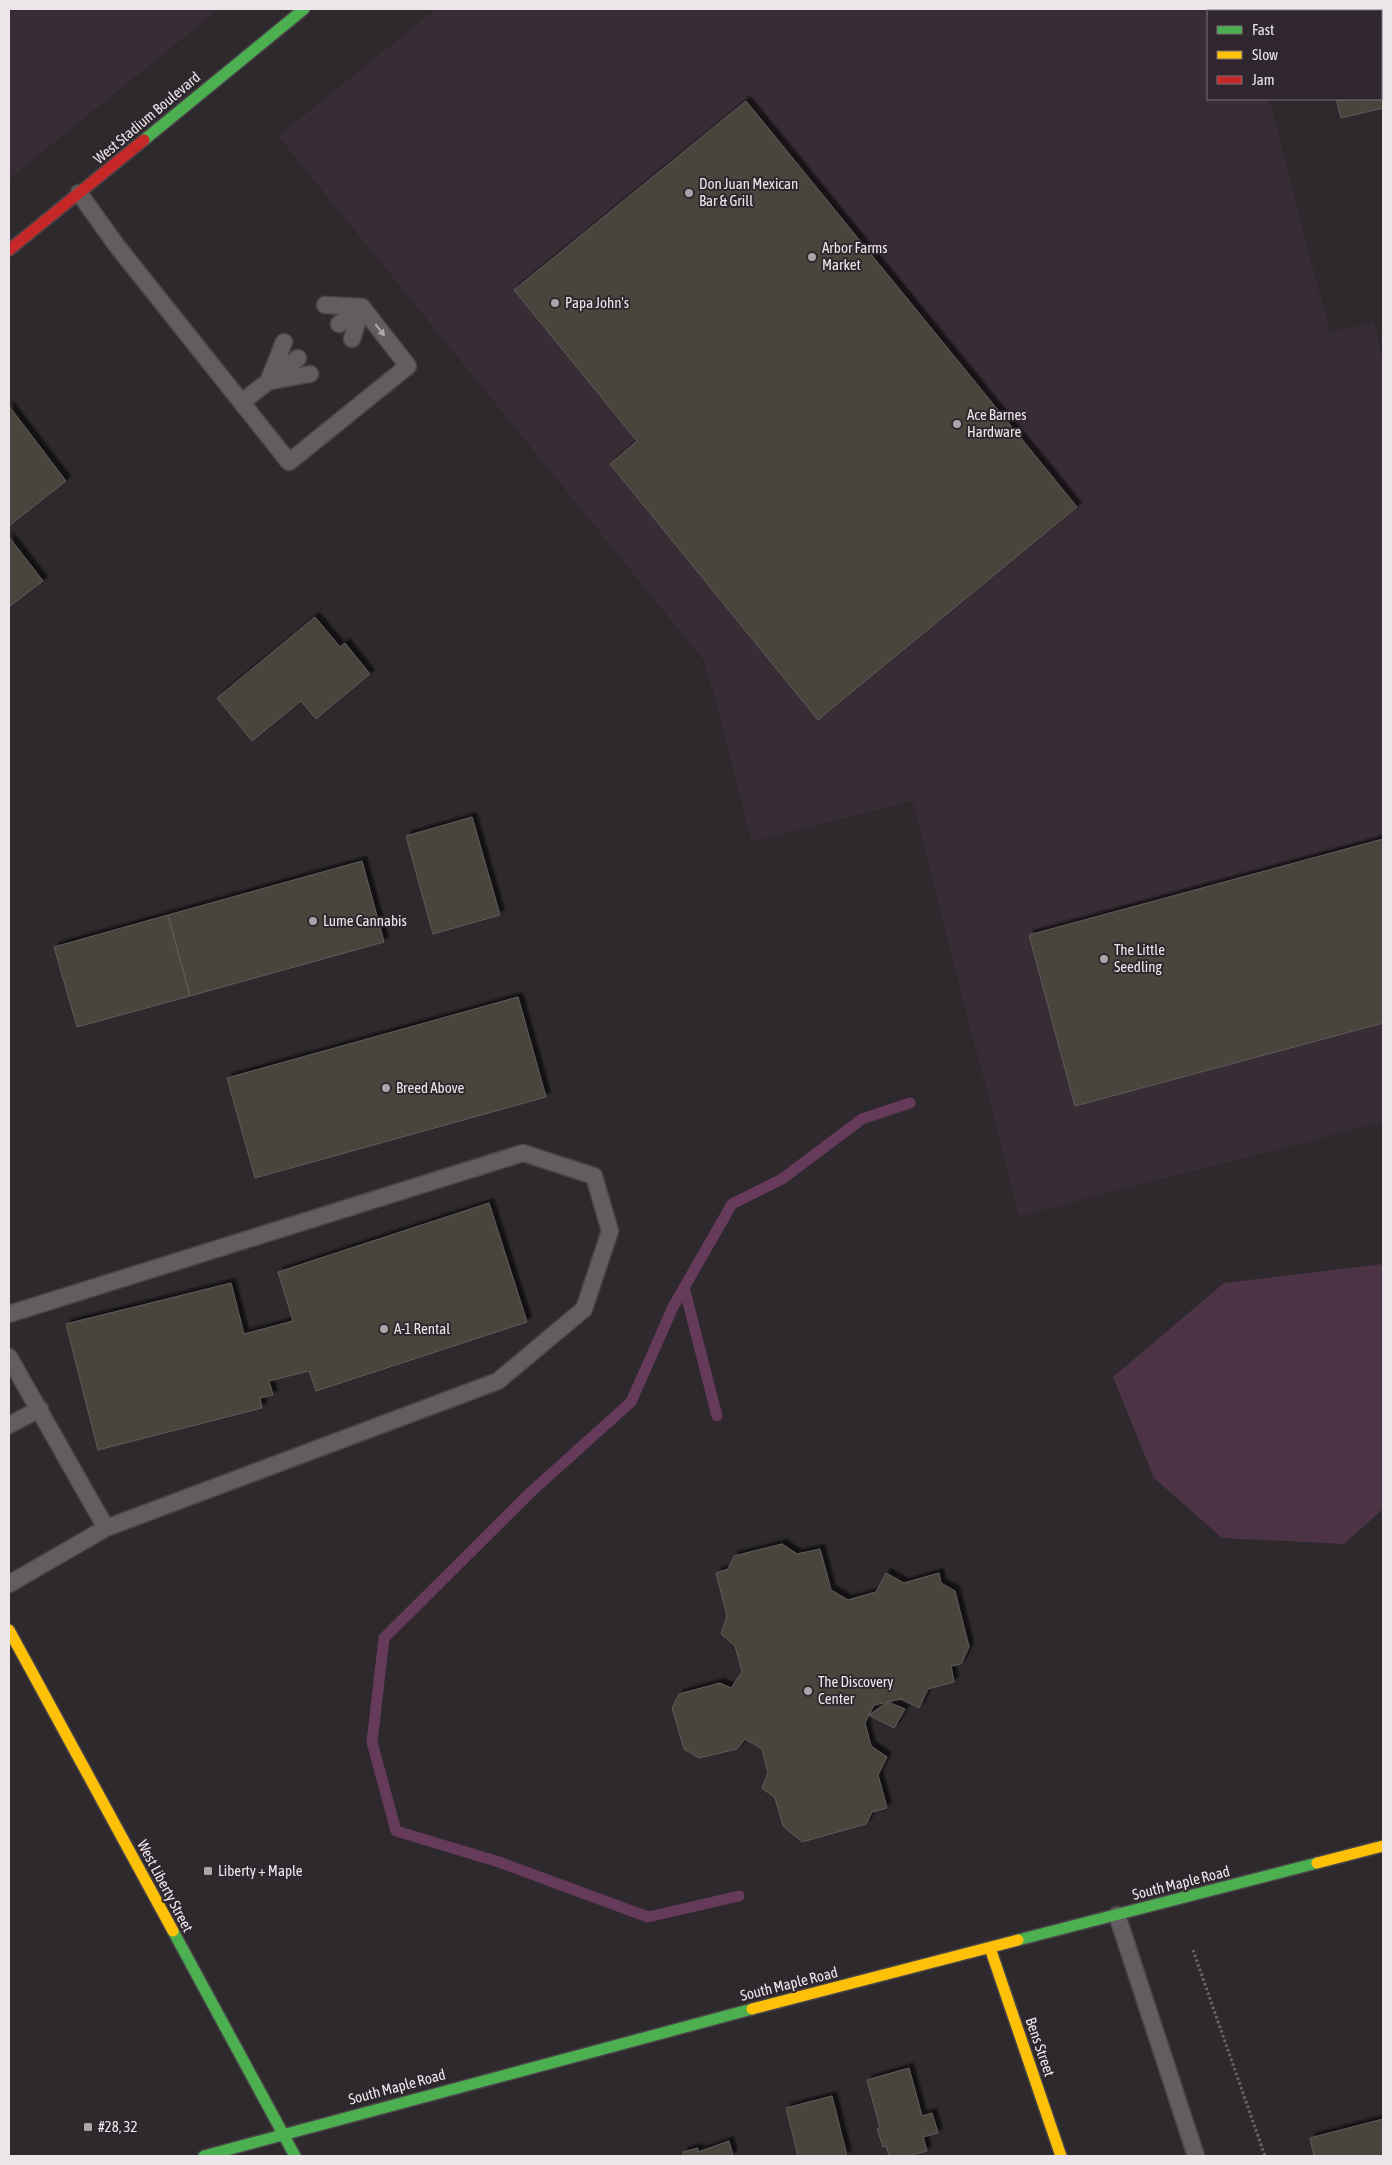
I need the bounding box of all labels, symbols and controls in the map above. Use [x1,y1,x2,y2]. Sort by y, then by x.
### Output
legend [1207,10,1382,100]
text: Fast [1252,21,1274,38]
text: Slow [1252,46,1278,63]
street label: West Stadium Boulevard [90,68,203,167]
text: Jam [1252,71,1275,88]
place label: Don Juan Mexican Bar & Grill [699,175,798,209]
marker: Don Juan Mexican Bar & Grill [683,187,695,199]
place label: Arbor Farms Market [822,239,888,273]
marker: Arbor Farms Market [806,251,818,263]
place label: Papa John's [565,294,629,311]
marker: Papa John's [549,297,561,309]
one-way arrow [374,323,385,336]
place label: Ace Barnes Hardware [967,406,1027,440]
marker: Ace Barnes Hardware [951,418,963,430]
place label: Lume Cannabis [323,912,407,929]
marker: Lume Cannabis [307,915,319,927]
place label: The Little Seedling [1114,941,1165,975]
marker: The Little Seedling [1098,953,1110,965]
place label: Breed Above [396,1079,465,1096]
marker: Breed Above [380,1082,392,1094]
place label: A-1 Rental [394,1320,450,1337]
marker: A-1 Rental [378,1323,390,1335]
place label: The Discovery Center [818,1673,893,1707]
marker: The Discovery Center [802,1685,814,1697]
street label: West Liberty Street [134,1837,197,1935]
place label: Liberty + Maple [218,1862,303,1879]
street label: South Maple Road [1130,1862,1231,1903]
marker: Liberty + Maple [202,1865,214,1877]
street label: South Maple Road [738,1963,839,2004]
street label: Bens Street [1022,2015,1059,2079]
street label: South Maple Road [347,2065,447,2108]
place label: #28, 32 [98,2118,138,2135]
marker: #28, 32 [82,2121,94,2133]

